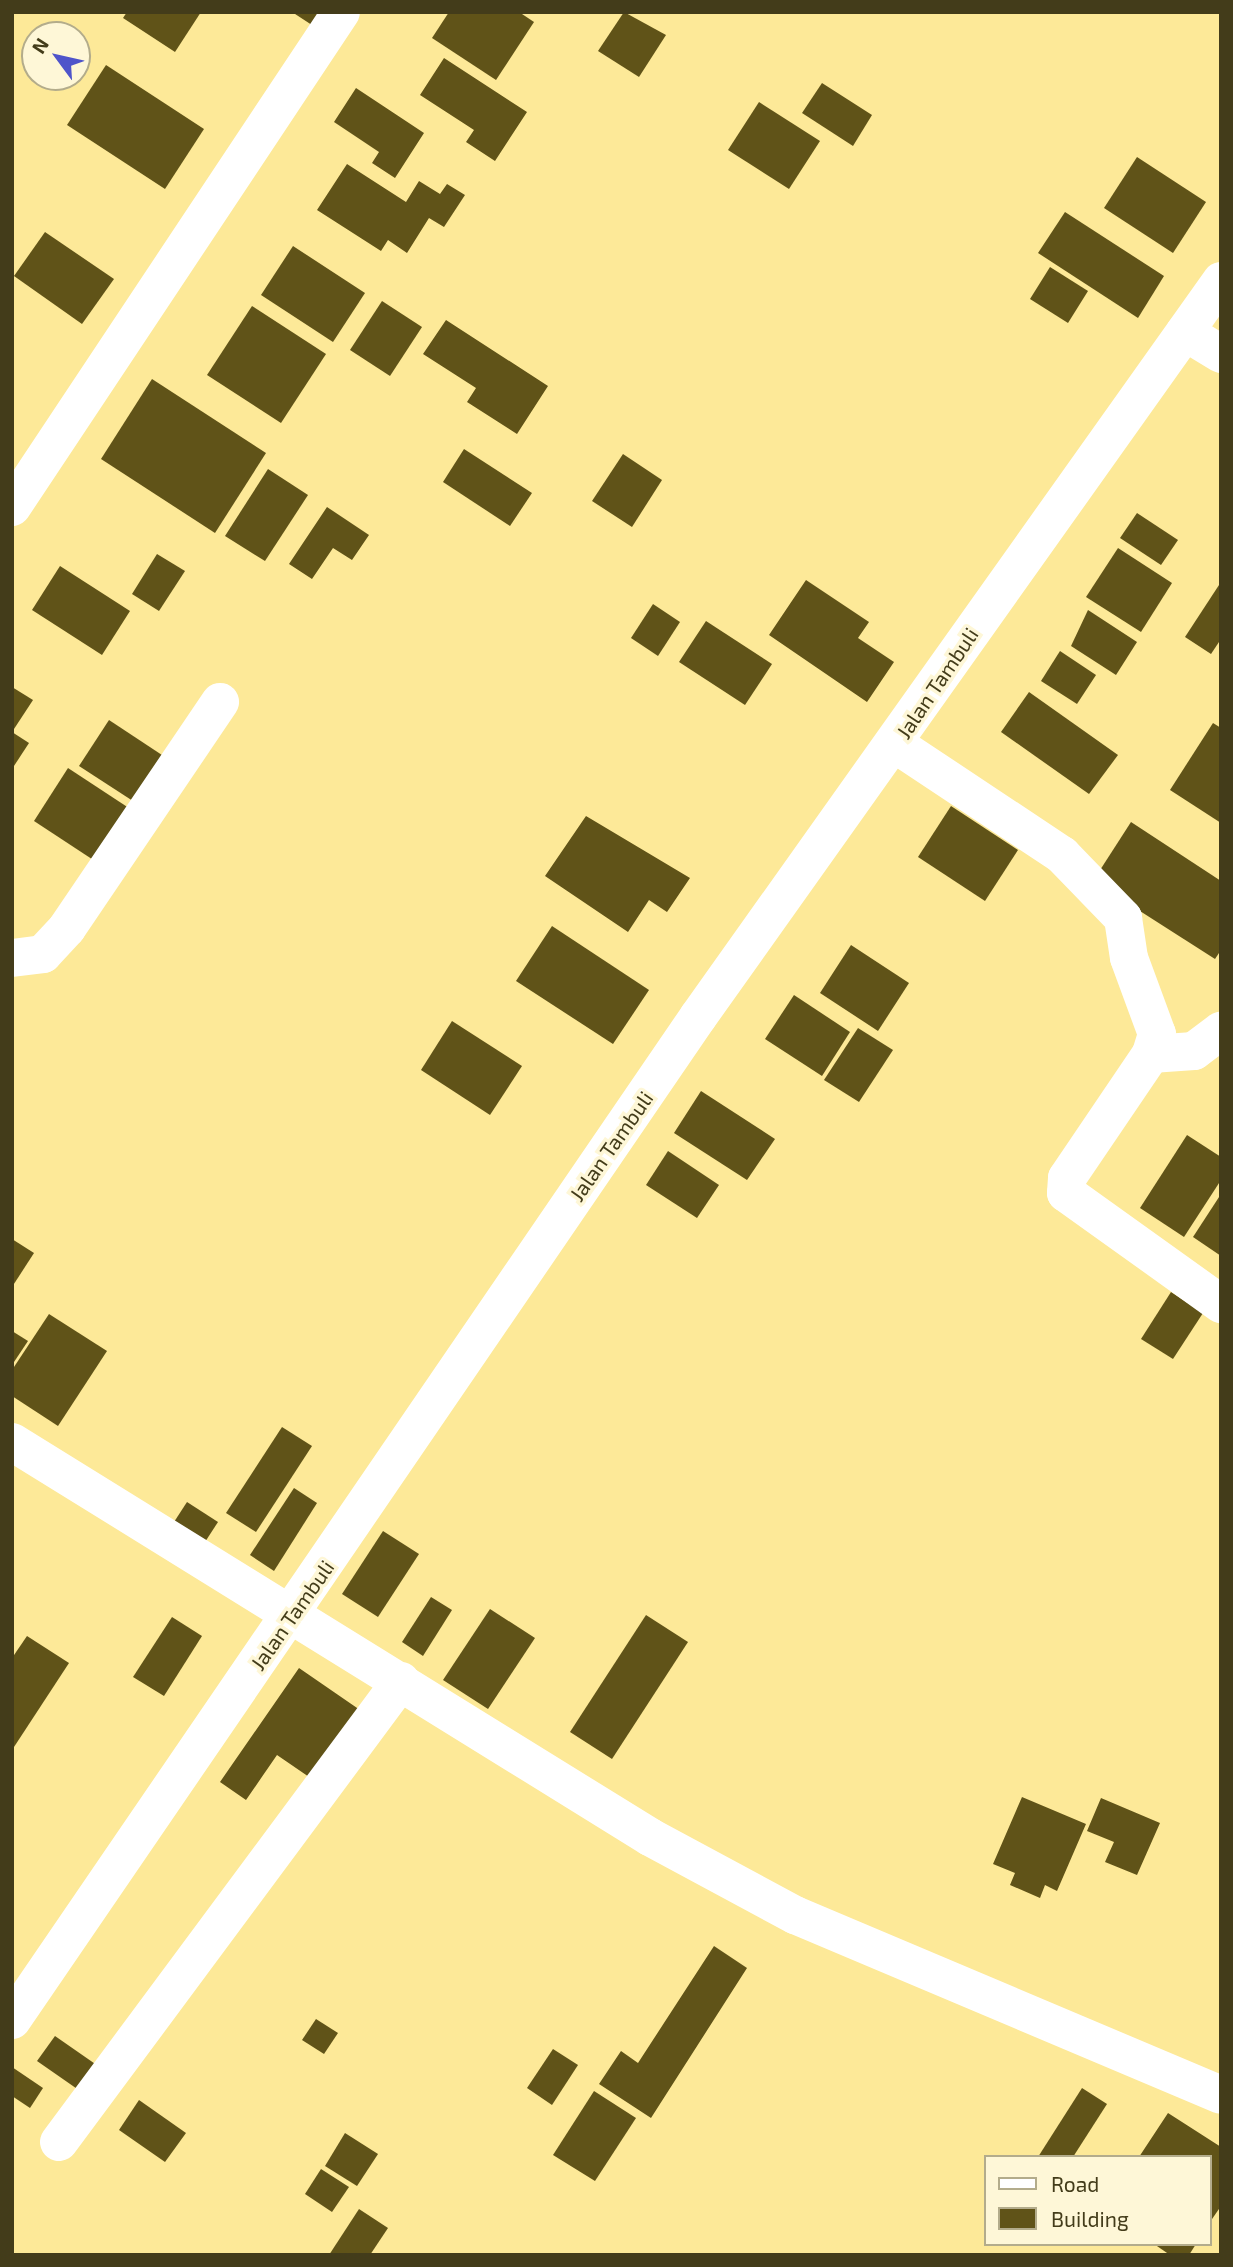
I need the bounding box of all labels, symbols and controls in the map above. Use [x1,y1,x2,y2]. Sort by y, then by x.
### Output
north arrow [21,21,91,91]
text: N [26,33,53,57]
street label: Jalan Tambuli [891,623,983,743]
street label: Jalan Tambuli [564,1086,658,1206]
street label: Jalan Tambuli [245,1555,339,1675]
legend [984,2155,1212,2246]
text: Road [1051,2171,1099,2196]
text: Building [1051,2206,1129,2231]

